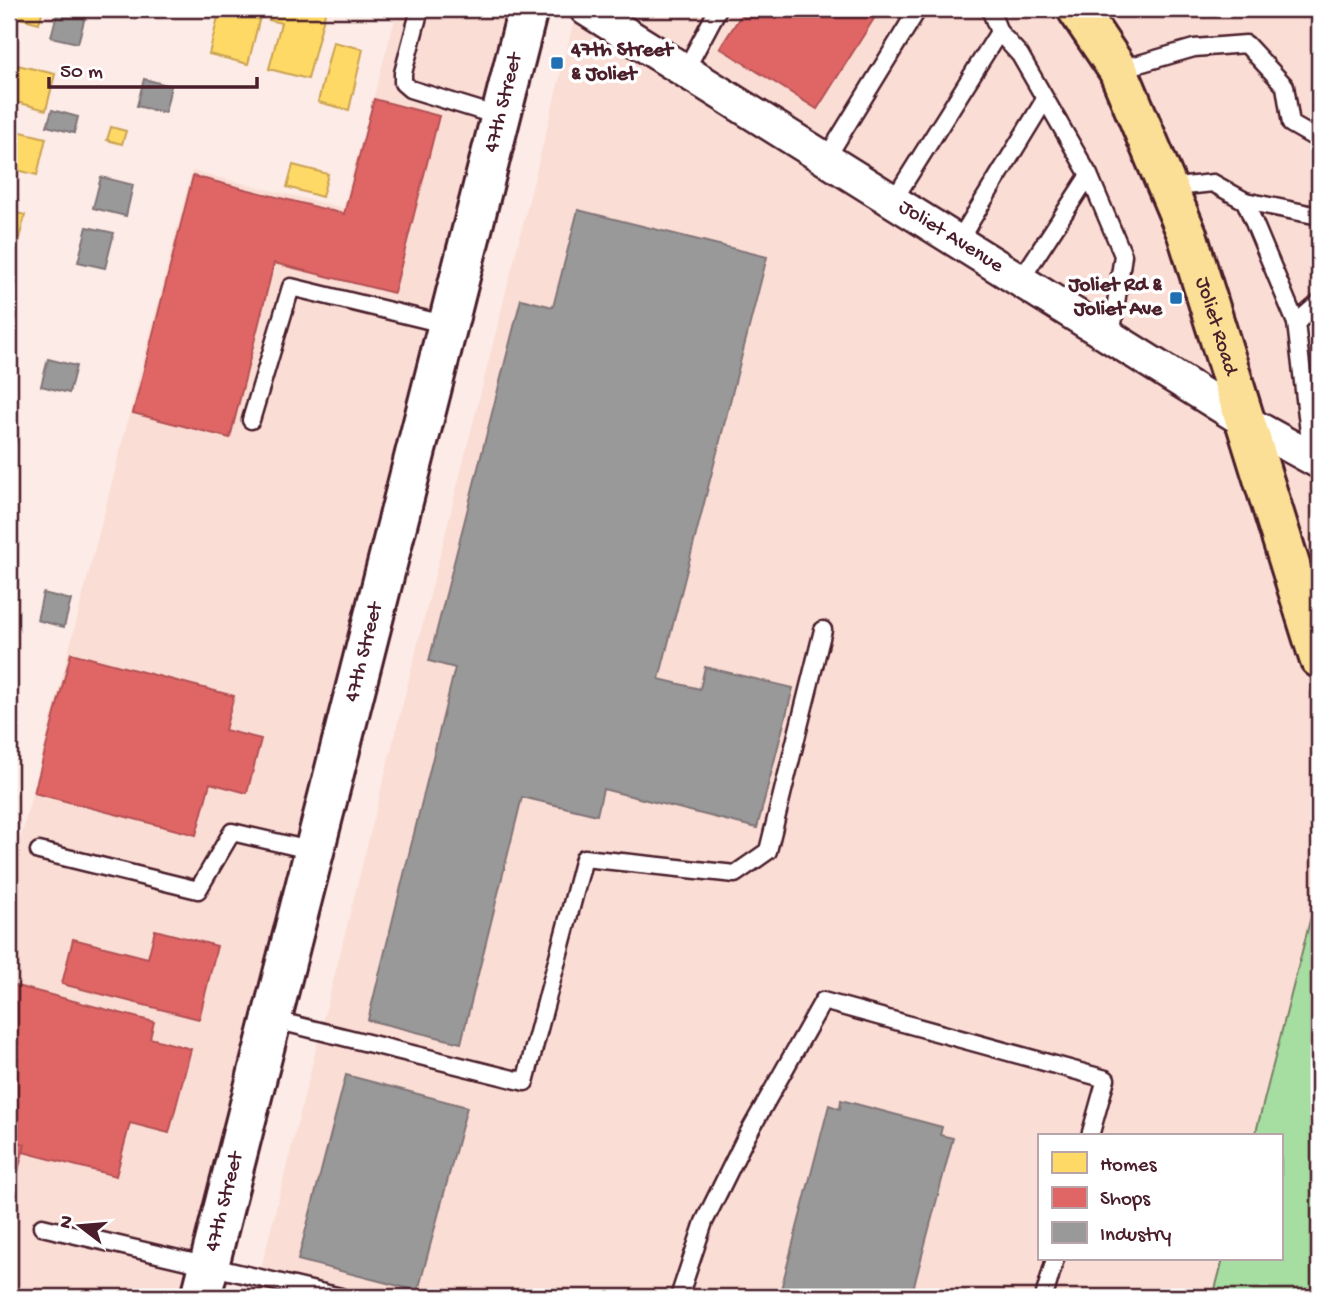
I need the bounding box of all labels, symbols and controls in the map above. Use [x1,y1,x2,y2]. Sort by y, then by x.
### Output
place label: 47th Street & Joliet [570,39,675,88]
scale bar [49,46,257,90]
street label: 47th Street [480,48,529,155]
marker: 47th Street & Joliet [549,55,565,71]
text: 50 m [60,61,103,86]
street label: Joliet Avenue [894,195,1009,280]
place label: Joliet Rd & Joliet Ave [1067,274,1163,323]
street label: Joliet Road [1189,274,1243,380]
marker: Joliet Rd & Joliet Ave [1168,290,1184,306]
street label: 47th Street [340,598,390,705]
legend [1038,1134,1282,1260]
street label: 47th Street [200,1147,250,1254]
text: Homes [1100,1154,1158,1179]
text: Shops [1100,1188,1151,1213]
north arrow [46,1190,116,1260]
text: N [54,1213,80,1231]
text: Industry [1100,1224,1171,1249]

